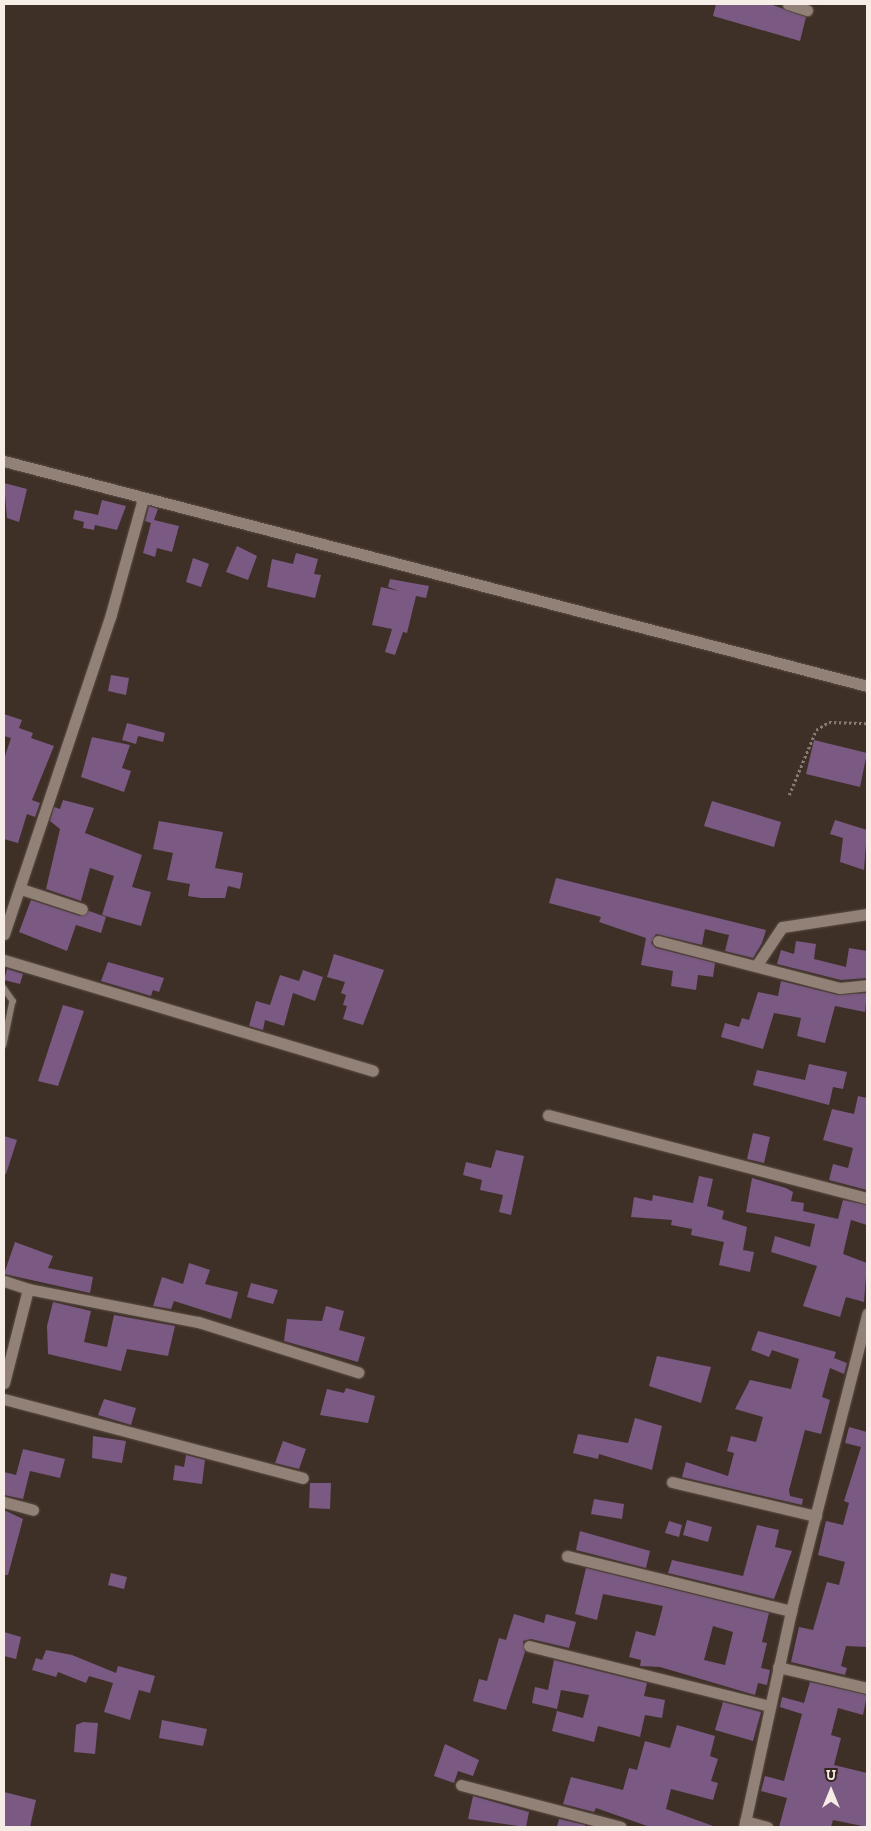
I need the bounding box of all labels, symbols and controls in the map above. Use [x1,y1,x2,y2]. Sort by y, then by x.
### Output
north arrow [806,1766,856,1816]
text: U [826,1767,836,1784]

